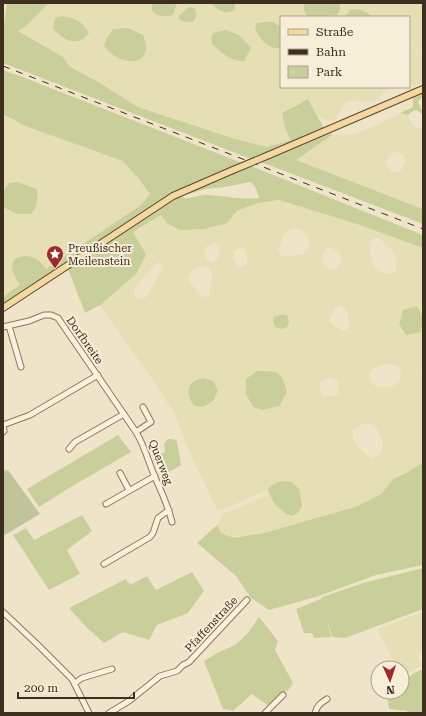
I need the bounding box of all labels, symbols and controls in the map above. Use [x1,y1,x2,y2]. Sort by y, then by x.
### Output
legend [280,16,410,88]
text: Straße [316,25,354,39]
text: Bahn [316,45,346,59]
text: Park [316,65,343,79]
place label: Preußischer Meilenstein [68,242,132,268]
place icon: Preußischer Meilenstein [45,244,65,269]
street label: Dorfbreite [63,314,106,367]
street label: Querweg [146,438,176,487]
street label: Pfaffenstraße [182,594,240,655]
north arrow [370,660,410,700]
scale bar [18,674,134,700]
text: 200 m [24,681,58,695]
text: N [385,683,395,696]

